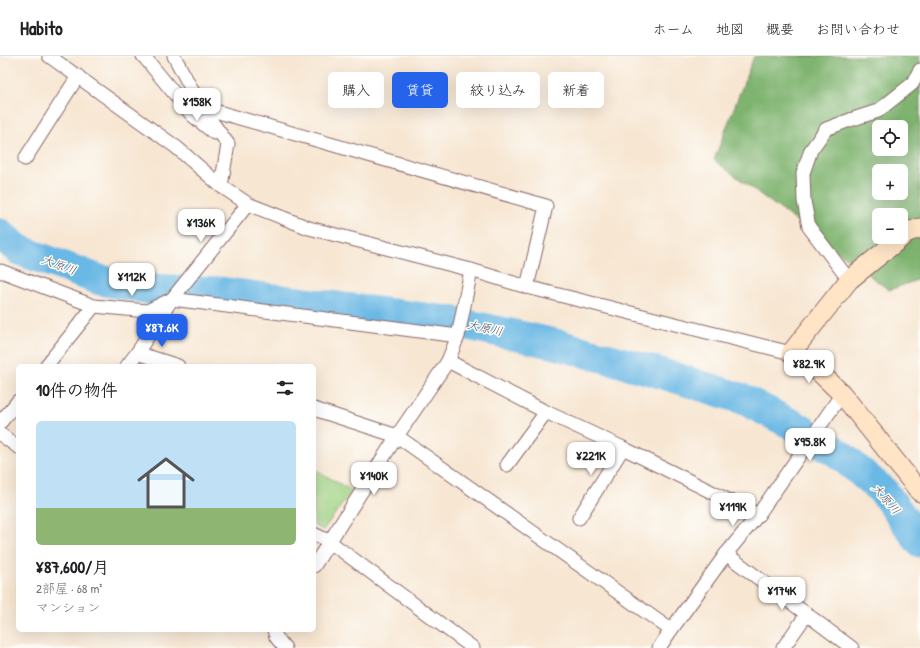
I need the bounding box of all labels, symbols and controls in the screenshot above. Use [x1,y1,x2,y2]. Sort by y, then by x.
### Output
text: Habito [20,15,63,41]
text: ホーム [653,19,694,38]
text: 地図 [716,19,744,38]
text: 概要 [766,19,794,38]
text: お問い合わせ [816,19,900,38]
chip: 購入 [328,72,384,108]
chip: 賃貸 [392,72,448,108]
chip: 絞り込み [456,72,540,108]
chip: 新着 [548,72,604,108]
pin: ¥158K [169,88,225,122]
text: ¥158K [183,92,211,110]
map controls [872,120,908,244]
button: locate [872,120,908,156]
button: + [872,164,908,200]
button: − [872,208,908,244]
pin: ¥136K [173,209,229,243]
text: ¥136K [187,213,215,231]
water label: 大原川 [39,250,79,279]
pin: ¥112K [104,263,160,297]
text: ¥112K [118,267,146,285]
pin: ¥87.6K [129,314,195,348]
water label: 大原川 [466,315,504,340]
text: ¥87.6K [146,318,178,336]
pin: ¥82.9K [776,350,842,384]
text: ¥82.9K [793,354,825,372]
icon: filters [274,377,296,399]
text: 10件の物件 [36,378,118,401]
pin: ¥95.8K [777,428,843,462]
text: ¥95.8K [794,432,826,450]
pin: ¥221K [563,442,619,476]
text: ¥221K [576,446,606,464]
icon: home [130,447,202,519]
pin: ¥140K [346,462,402,496]
text: ¥140K [360,466,388,484]
water label: 大原川 [868,480,905,518]
pin: ¥119K [705,493,761,527]
text: ¥119K [719,497,747,515]
text: ¥87,600/月 [36,555,109,578]
pin: ¥174K [754,577,810,611]
text: 2部屋 · 68 m² [36,579,102,597]
text: ¥174K [768,581,796,599]
text: マンション [36,598,100,616]

